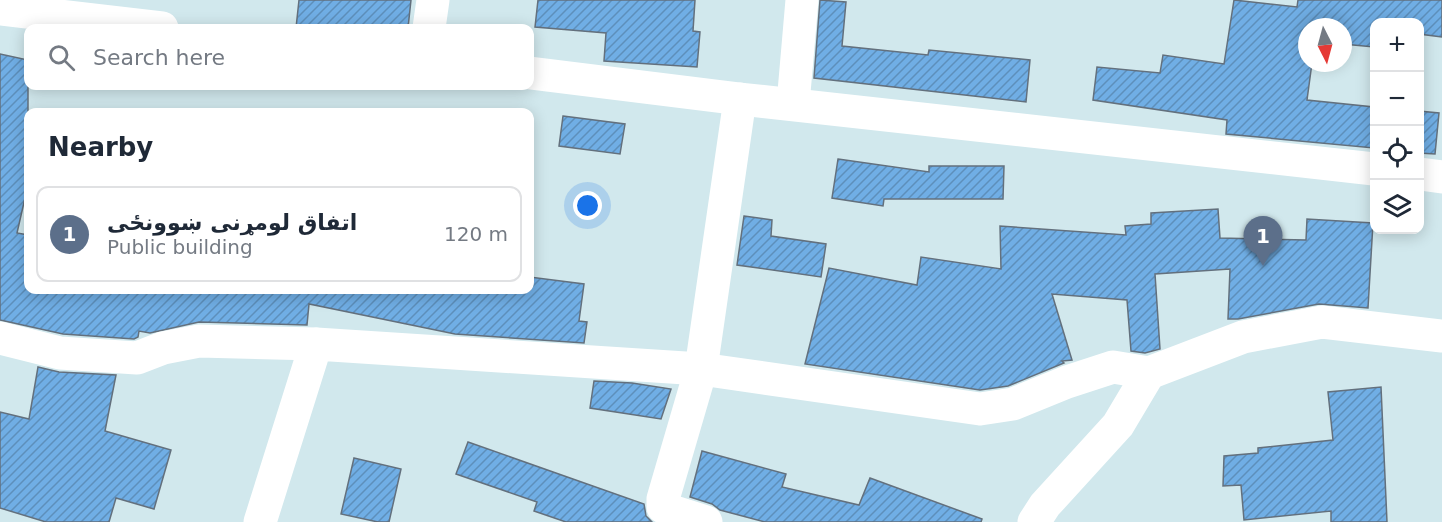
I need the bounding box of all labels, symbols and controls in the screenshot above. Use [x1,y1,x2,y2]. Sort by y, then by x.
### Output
north arrow [1298,18,1352,72]
map controls [1370,18,1424,234]
button: + [1370,18,1424,72]
search box [24,24,534,90]
icon: search [45,41,78,74]
text: Search here [93,45,225,70]
button: − [1370,72,1424,126]
button: locate [1370,126,1424,180]
text: Nearby [48,132,153,162]
button: layers [1370,180,1424,234]
your location [573,191,602,220]
text: اتفاق لومړنی ښوونځی [107,210,357,235]
pin: 1 [1244,216,1282,266]
text: 1 [63,222,76,246]
text: 120 m [444,222,508,246]
text: Public building [107,235,253,259]

